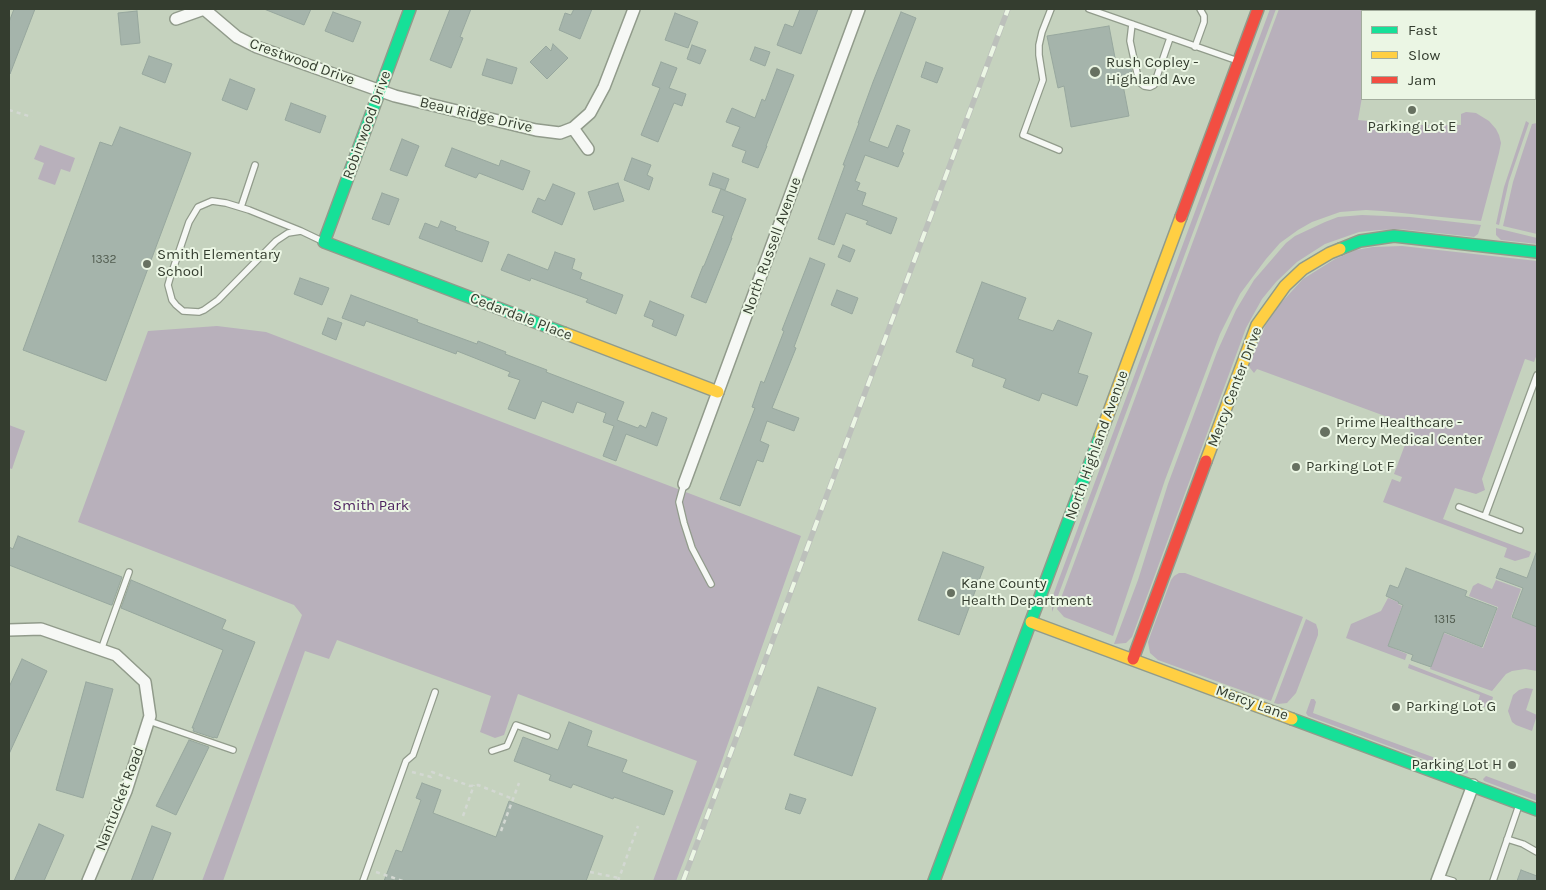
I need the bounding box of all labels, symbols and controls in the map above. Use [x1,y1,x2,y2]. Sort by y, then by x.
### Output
legend [1361,10,1536,100]
text: Fast [1408,21,1437,39]
street label: Crestwood Drive [247,35,357,89]
text: Slow [1408,46,1440,64]
place label: Rush Copley - Highland Ave [1106,54,1199,89]
marker: Rush Copley - Highland Ave [1088,65,1102,79]
street label: Robinwood Drive [339,68,395,182]
text: Jam [1408,71,1436,89]
street label: Beau Ridge Drive [418,93,534,137]
marker: Parking Lot E [1406,104,1418,116]
place label: Parking Lot E [1368,118,1456,136]
street label: North Russell Avenue [739,175,805,317]
place label: Smith Elementary School [157,246,280,281]
house number: 1332 [91,253,117,267]
marker: Smith Elementary School [141,258,153,270]
street label: Cedardale Place [467,289,575,345]
street label: Mercy Center Drive [1204,324,1266,450]
street label: North Highland Avenue [1062,368,1132,522]
place label: Prime Healthcare - Mercy Medical Center [1336,414,1482,449]
marker: Prime Healthcare - Mercy Medical Center [1318,425,1332,439]
place label: Parking Lot F [1306,458,1394,476]
marker: Parking Lot F [1290,461,1302,473]
park label: Smith Park [333,497,409,515]
place label: Kane County Health Department [961,575,1092,610]
marker: Kane County Health Department [945,587,957,599]
house number: 1315 [1434,613,1456,627]
street label: Mercy Lane [1213,682,1291,724]
place label: Parking Lot G [1406,698,1496,716]
marker: Parking Lot G [1390,701,1402,713]
street label: Nantucket Road [92,744,148,854]
place label: Parking Lot H [1412,756,1502,774]
marker: Parking Lot H [1506,759,1518,771]

